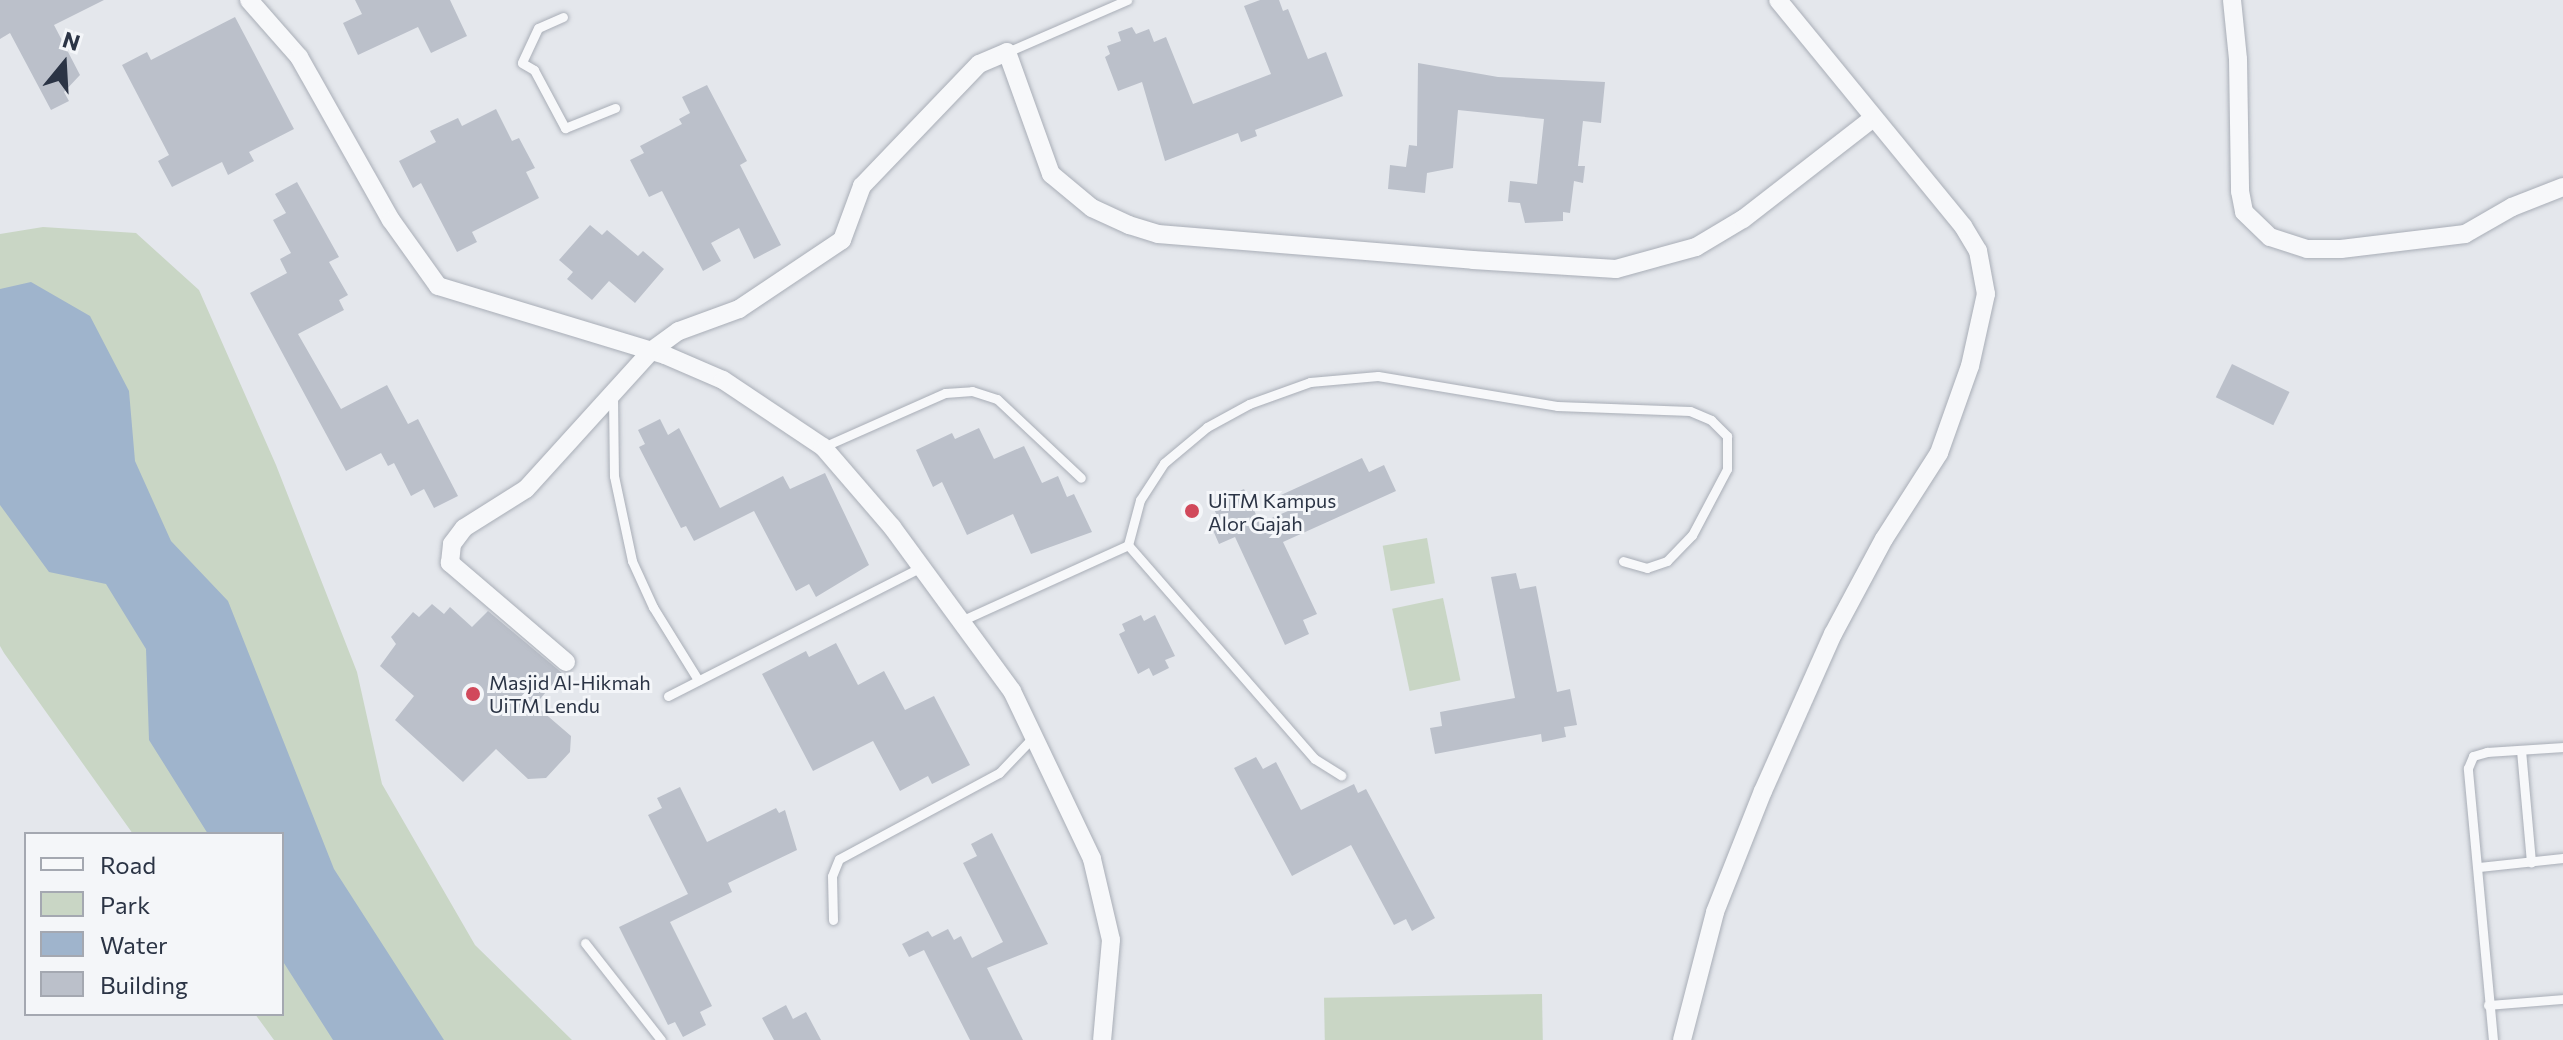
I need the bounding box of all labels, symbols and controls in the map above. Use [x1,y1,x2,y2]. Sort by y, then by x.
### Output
north arrow [24,24,104,104]
text: N [60,25,84,56]
place label: UiTM Kampus Alor Gajah [1208,488,1336,535]
marker: UiTM Kampus Alor Gajah [1183,502,1201,520]
place label: Masjid Al-Hikmah UiTM Lendu [489,670,651,717]
marker: Masjid Al-Hikmah UiTM Lendu [464,685,482,703]
legend [24,832,284,1016]
text: Road [100,850,156,879]
text: Park [100,890,150,919]
text: Water [100,930,168,959]
text: Building [100,970,188,999]

